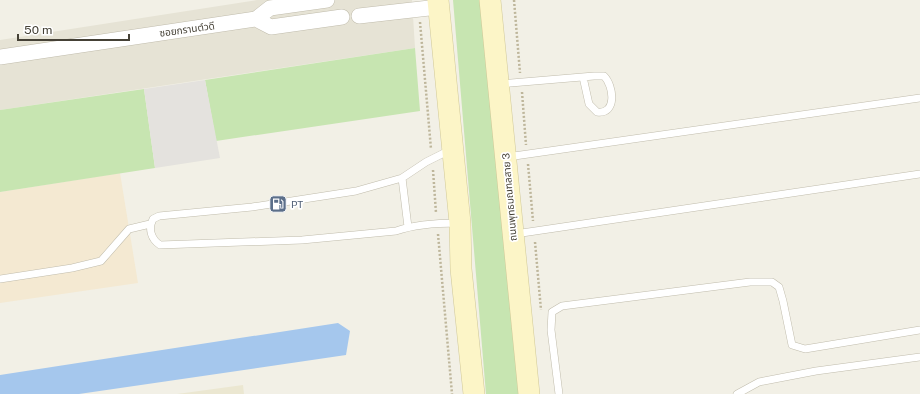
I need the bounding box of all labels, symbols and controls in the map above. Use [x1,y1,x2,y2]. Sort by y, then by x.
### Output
scale bar [18,16,129,42]
street label: ซอยกรานต์วดี [159,19,215,39]
text: 50 m [24,23,52,37]
street label: ถนนพุทธมณฑลสาย 3 [499,152,520,242]
fuel station icon: PT [268,194,288,214]
place label: PT [291,198,303,210]

